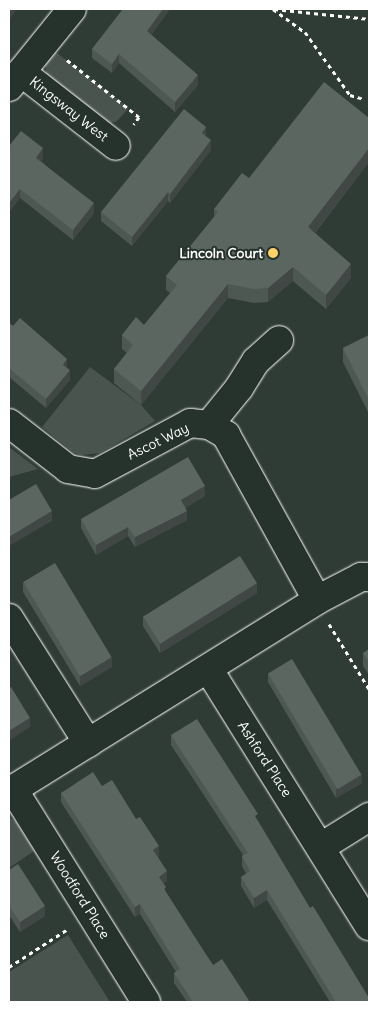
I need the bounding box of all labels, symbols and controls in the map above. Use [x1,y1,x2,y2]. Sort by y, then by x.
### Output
street label: Kingsway West [26,73,112,145]
place label: Lincoln Court [179,245,263,261]
marker: Lincoln Court [267,247,279,259]
street label: Ascot Way [125,419,191,463]
street label: Ashford Place [234,718,296,800]
street label: Woodford Place [47,848,113,942]

